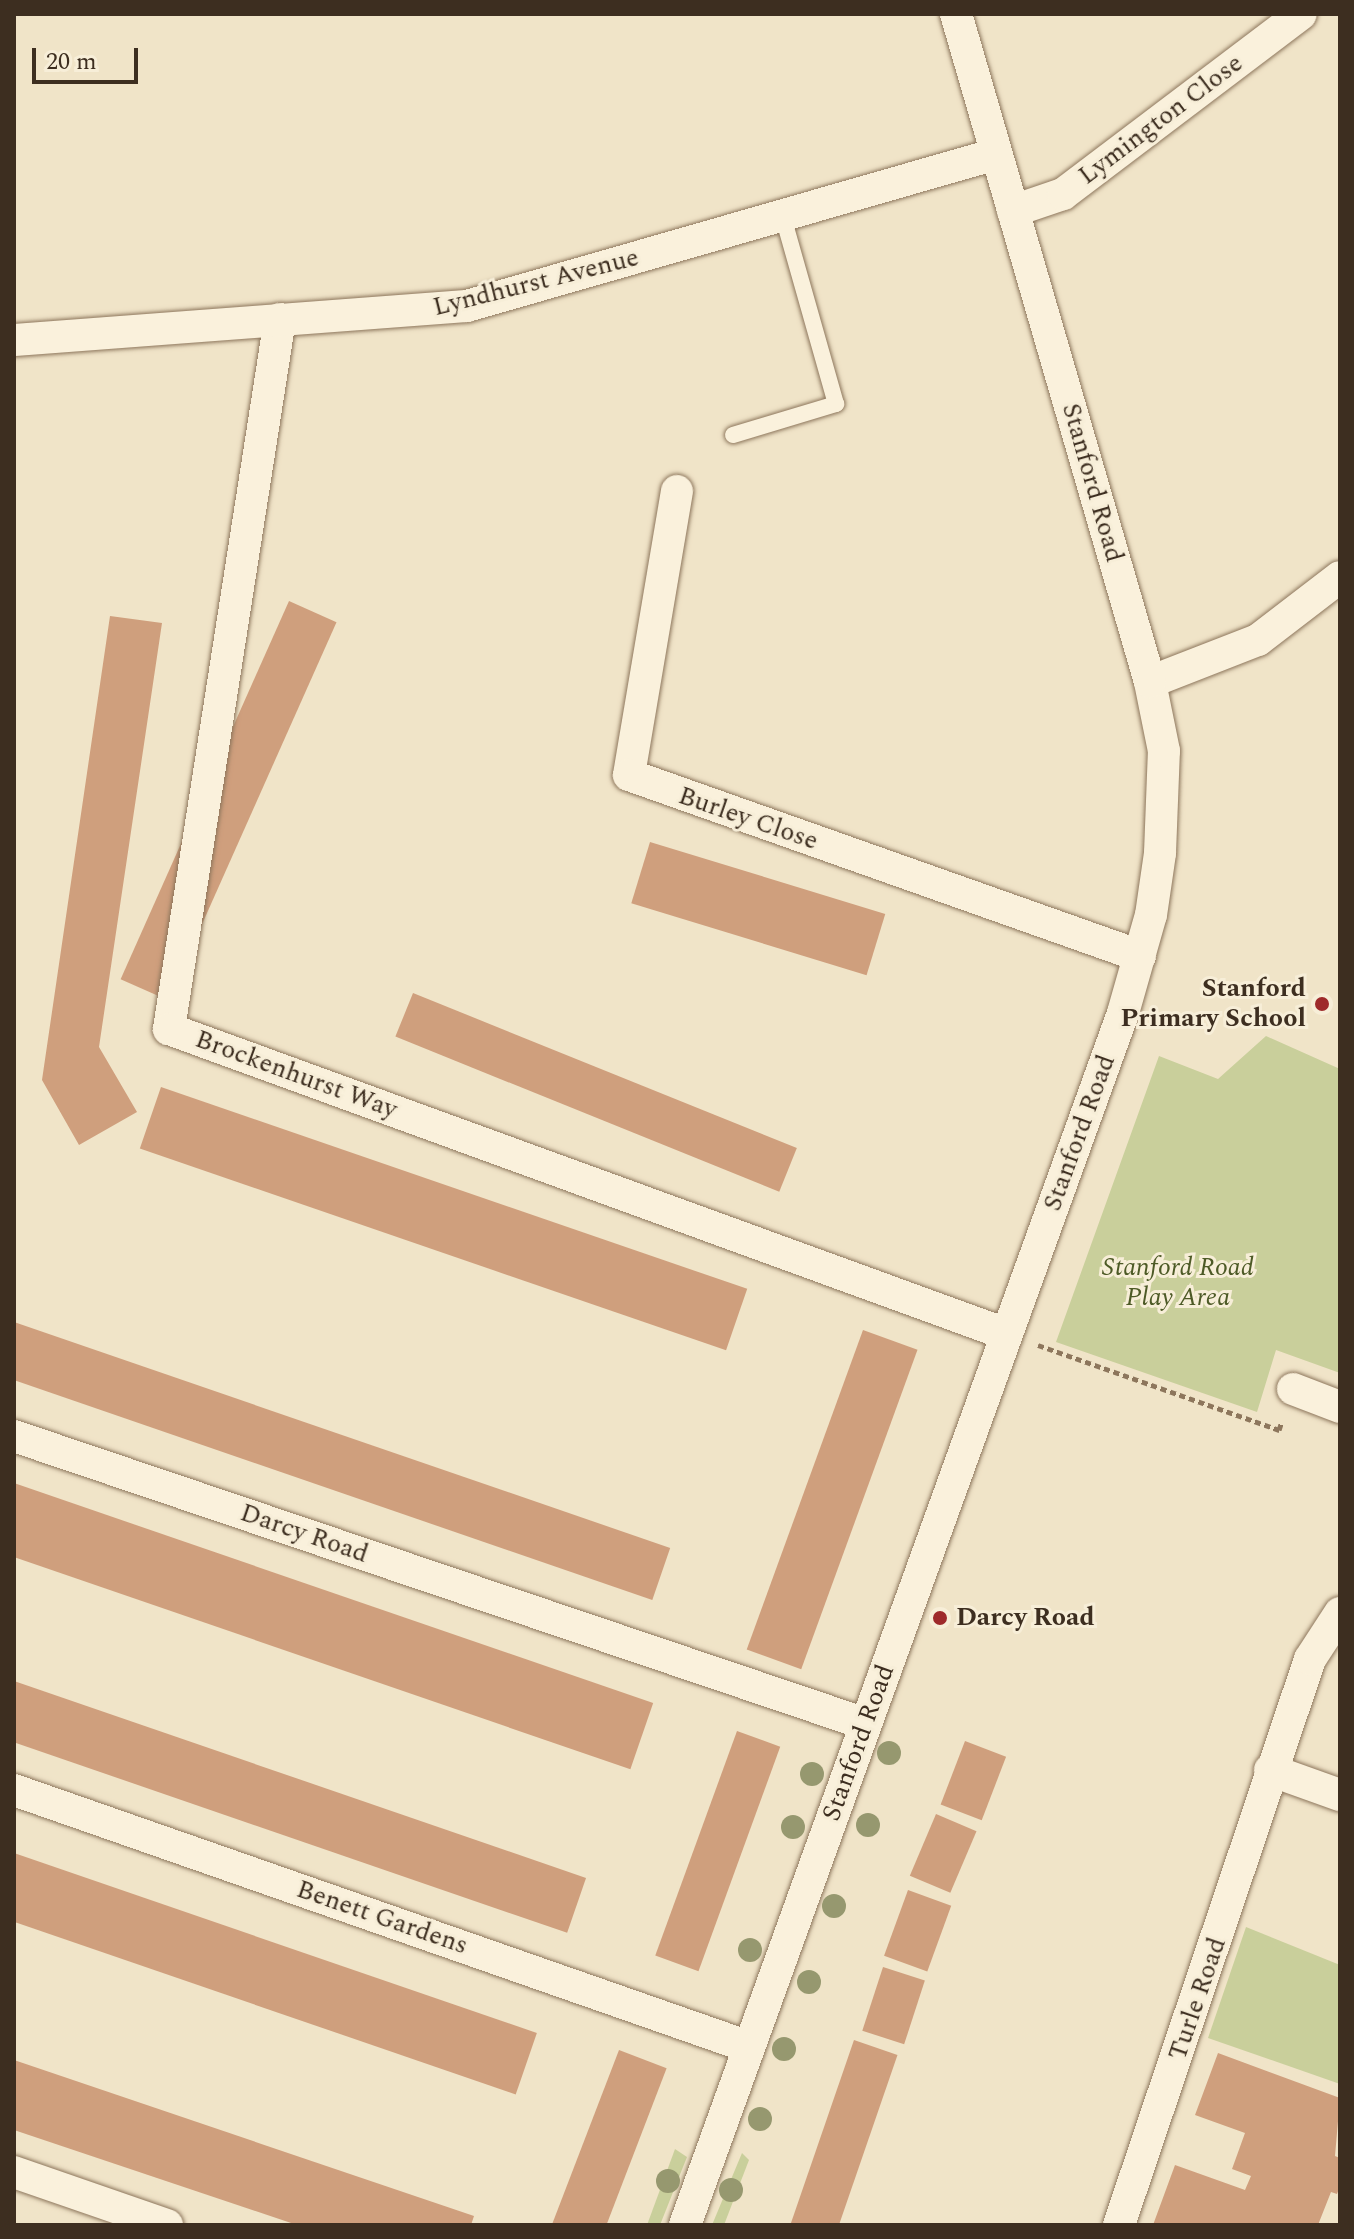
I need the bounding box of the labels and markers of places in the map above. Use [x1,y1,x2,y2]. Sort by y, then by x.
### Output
place label: Stanford Primary School [1121,973,1306,1034]
marker: Stanford Primary School [1313,995,1331,1013]
place label: Darcy Road [956,1602,1095,1634]
marker: Darcy Road [931,1609,949,1627]

